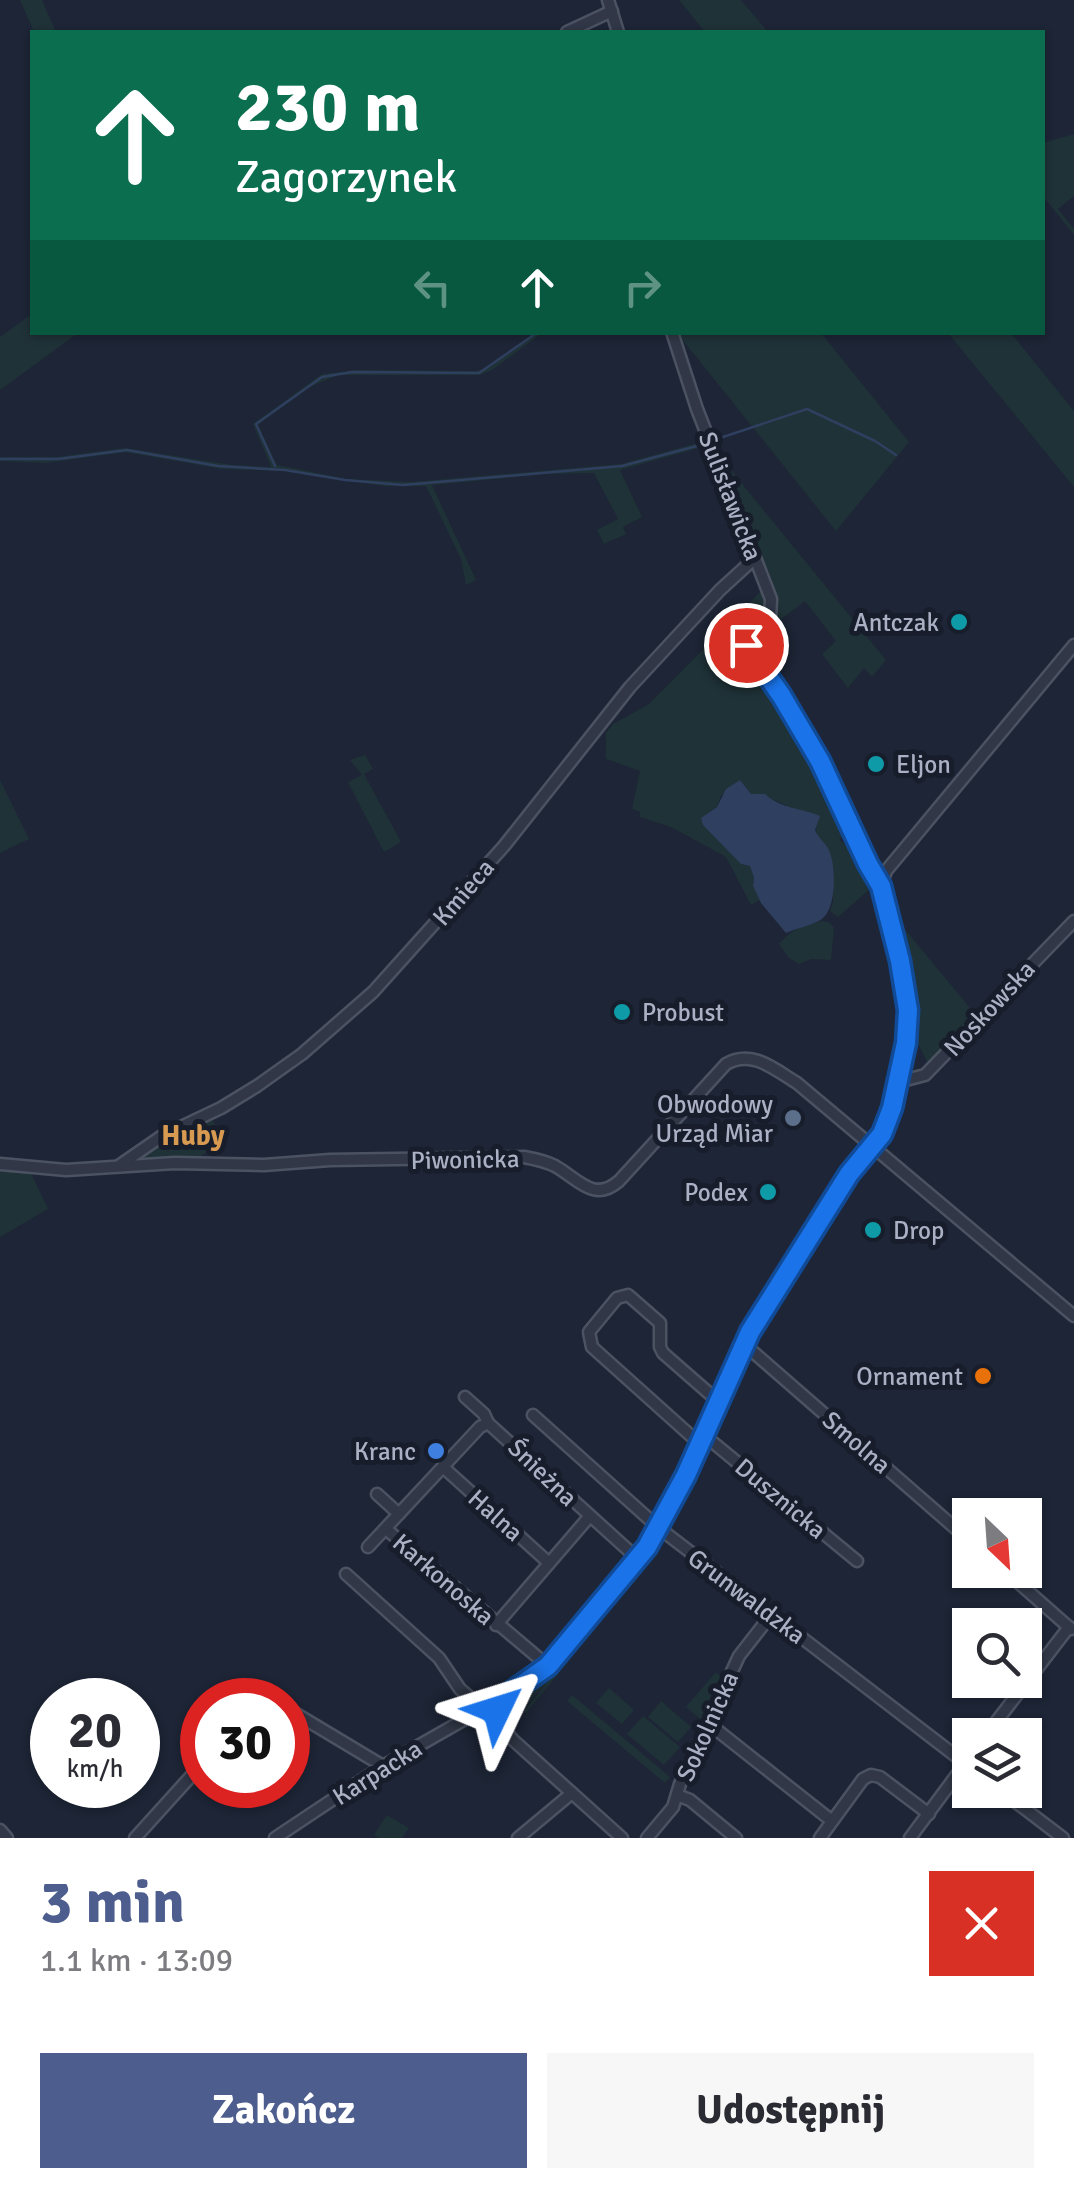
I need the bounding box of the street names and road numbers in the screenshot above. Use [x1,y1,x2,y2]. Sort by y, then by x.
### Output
street label: Sulisławicka [692,427,769,565]
street label: Kmieca [426,853,501,932]
street label: Noskowska [937,954,1042,1063]
street label: Piwonicka [410,1143,520,1176]
street label: Smolna [816,1404,897,1480]
street label: Śnieżna [502,1432,584,1513]
street label: Dusznicka [729,1451,833,1545]
street label: Halna [462,1483,530,1548]
street label: Karkonoska [386,1527,501,1632]
street label: Grunwaldzka [682,1542,812,1651]
street label: Sokolnicka [670,1667,745,1786]
street label: Karpacka [327,1733,428,1812]

